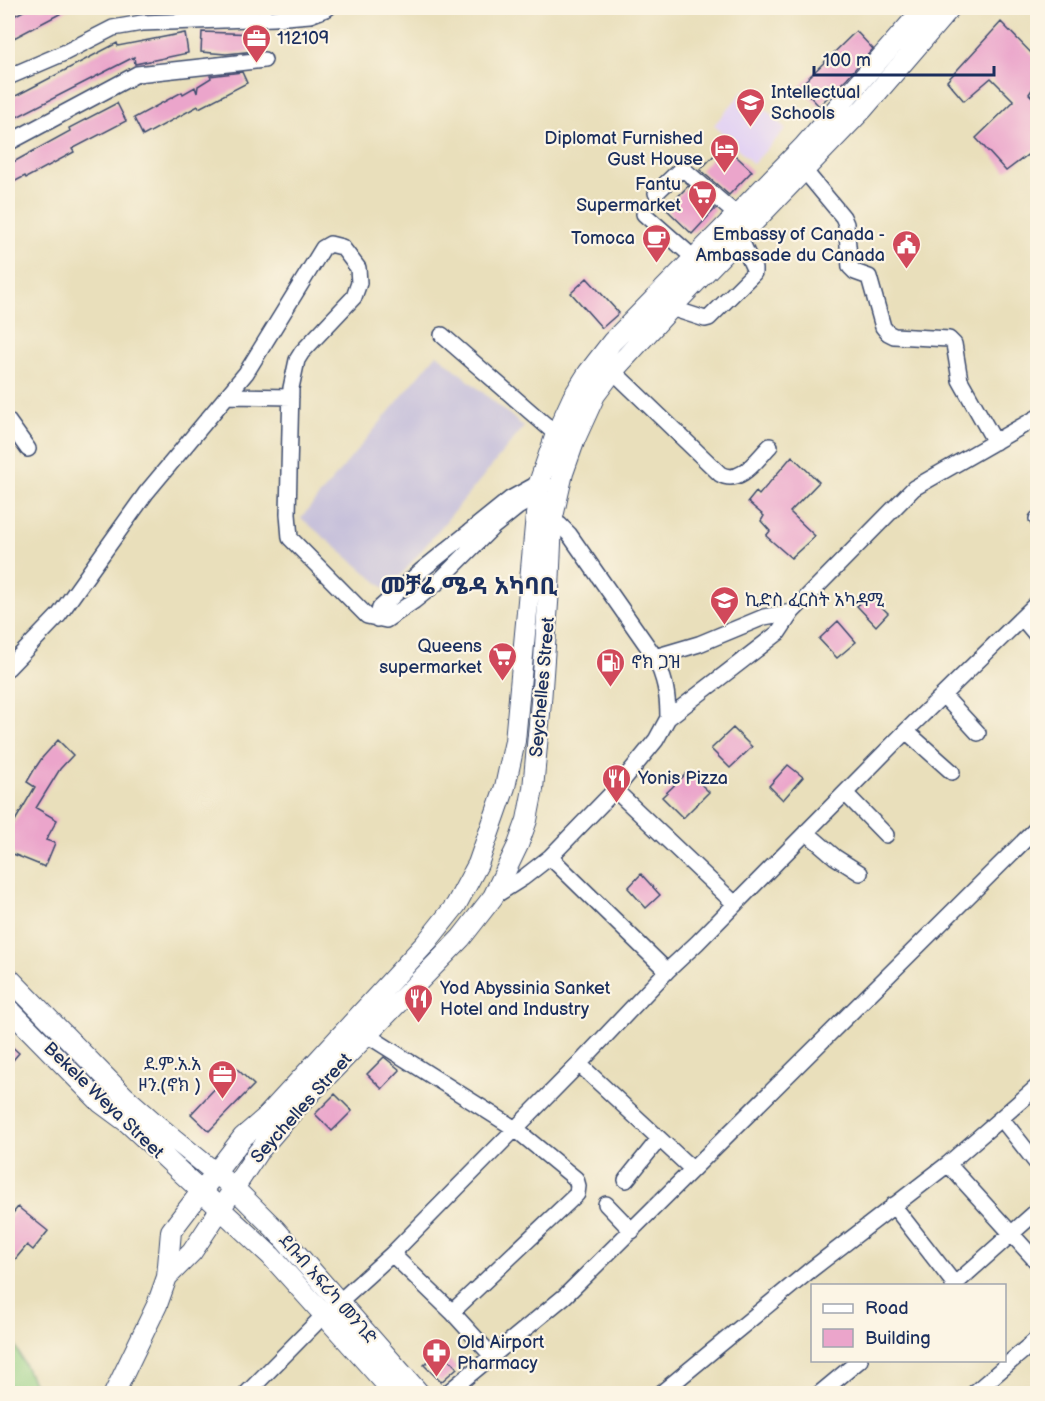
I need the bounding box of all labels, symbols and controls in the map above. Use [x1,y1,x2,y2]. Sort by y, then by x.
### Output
office icon: 112109 [240,22,272,64]
place label: 112109 [277,28,329,49]
scale bar [814,39,994,77]
text: 100 m [823,50,871,71]
place label: Intellectual Schools [771,82,860,124]
school or university icon: Intellectual Schools [734,86,766,128]
place label: Diplomat Furnished Gust House [544,128,703,170]
hotel icon: Diplomat Furnished Gust House [708,132,740,174]
place label: Fantu Supermarket [576,174,681,216]
supermarket icon: Fantu Supermarket [686,178,718,220]
cafe icon: Tomoca [640,222,672,264]
place label: Embassy of Canada - Ambassade du Canada [696,224,885,266]
place label: Tomoca [571,228,635,249]
public building icon: Embassy of Canada - Ambassade du Canada [890,228,922,270]
district label: መቻሬ ሜዳ አካባቢ [380,572,558,601]
school or university icon: ኪድስ ፈርስት አካዳሚ [708,584,740,626]
place label: ኪድስ ፈርስት አካዳሚ [745,590,884,611]
street label: Seychelles Street [526,616,559,758]
place label: Queens supermarket [379,636,482,678]
supermarket icon: Queens supermarket [487,640,519,682]
fuel station icon: ኖክ ጋዝ [594,646,626,688]
place label: ኖክ ጋዝ [631,652,681,673]
restaurant icon: Yonis Pizza [601,762,633,804]
place label: Yonis Pizza [637,768,728,789]
place label: Yod Abyssinia Sanket Hotel and Industry [439,978,611,1020]
restaurant icon: Yod Abyssinia Sanket Hotel and Industry [403,982,435,1024]
street label: Bekele Weya Street [39,1038,168,1163]
street label: Seychelles Street [247,1049,357,1168]
place label: ደ.ም.አ.አ ዞን.(ኖክ ) [138,1054,201,1096]
office icon: ደ.ም.አ.አ ዞን.(ኖክ ) [206,1058,238,1100]
street label: ደቡብ አፍሪካ መንገድ [274,1230,381,1349]
legend [811,1284,1006,1362]
text: Road [865,1298,909,1319]
text: Building [865,1328,931,1349]
place label: Old Airport Pharmacy [457,1332,545,1374]
pharmacy icon: Old Airport Pharmacy [420,1336,452,1378]

